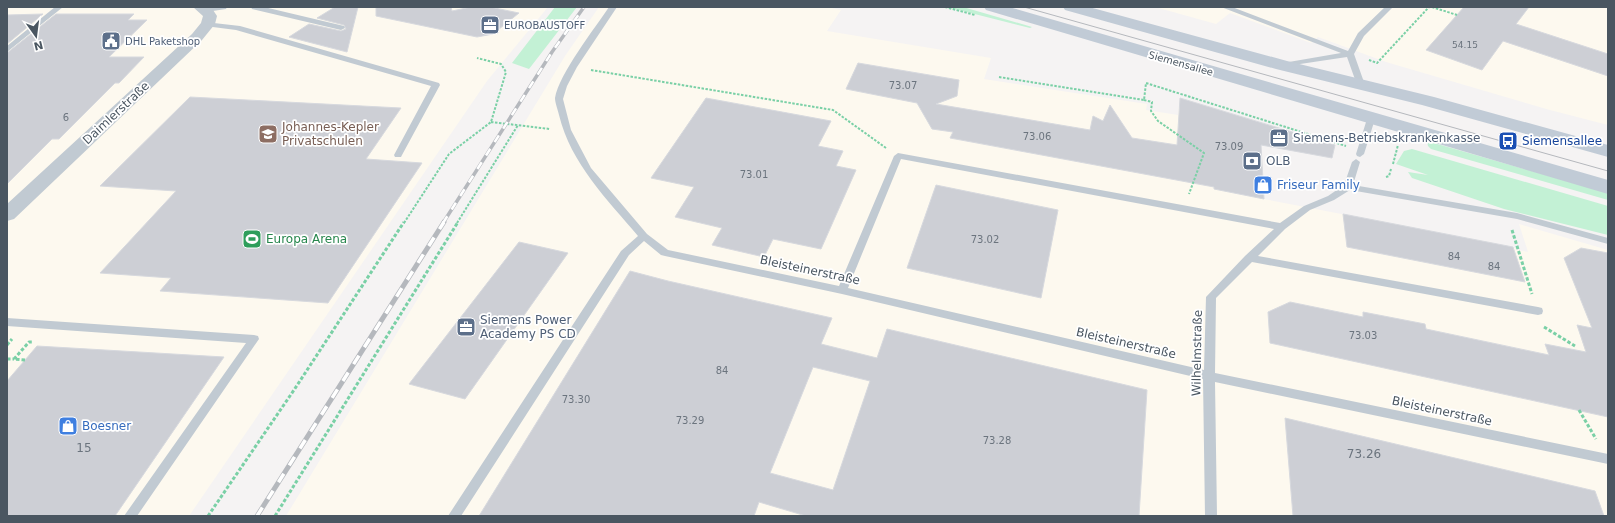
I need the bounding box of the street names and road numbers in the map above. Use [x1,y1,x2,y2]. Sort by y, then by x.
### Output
street label: Siemensallee [1147,49,1214,78]
street label: Daimlerstraße [80,79,152,147]
street label: Bleisteinerstraße [759,253,861,287]
street label: Wilhelmstraße [1189,310,1205,396]
street label: Bleisteinerstraße [1075,325,1177,361]
street label: Bleisteinerstraße [1391,394,1493,428]

